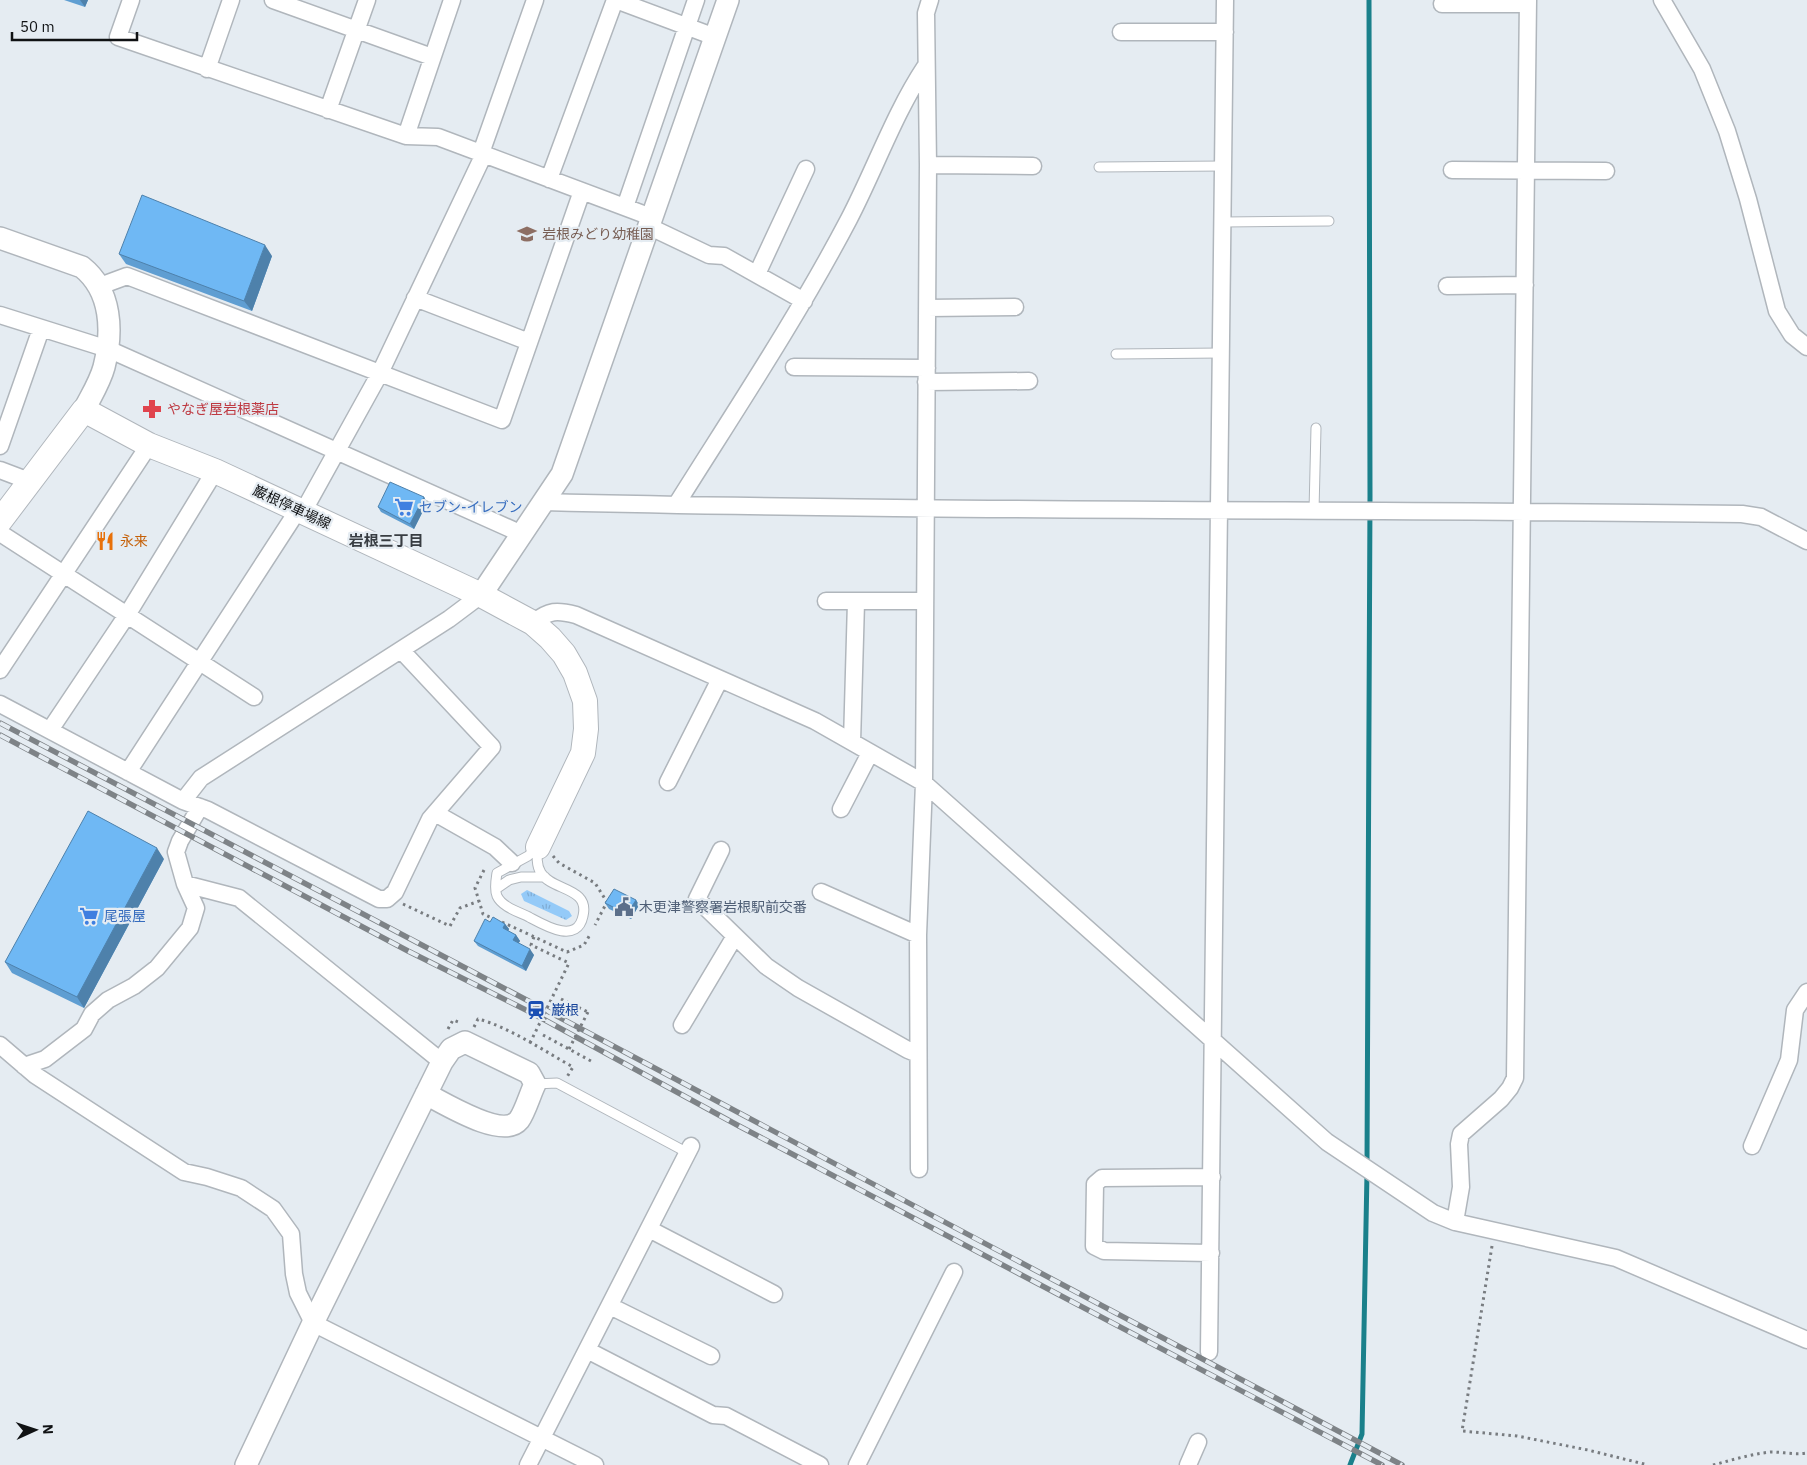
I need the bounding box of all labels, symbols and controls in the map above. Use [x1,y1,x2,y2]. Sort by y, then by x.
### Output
scale bar [12,10,138,42]
text: 50 m [20,17,55,36]
school or university icon: 岩根みどり幼稚園 [516,223,538,245]
place label: 岩根みどり幼稚園 [542,225,654,243]
pharmacy icon: やなぎ屋岩根薬店 [141,398,163,420]
place label: やなぎ屋岩根薬店 [167,400,279,418]
street label: 巌根停車場線 [250,481,334,533]
supermarket icon: セブン-イレブン [393,496,415,518]
place label: セブン-イレブン [419,498,523,516]
restaurant icon: 永来 [94,530,116,552]
district label: 岩根三丁目 [348,531,424,550]
place label: 永来 [120,532,148,550]
public building icon: 木更津警察署岩根駅前交番 [613,896,635,918]
place label: 木更津警察署岩根駅前交番 [639,898,807,916]
supermarket icon: 尾張屋 [78,905,100,927]
place label: 尾張屋 [104,907,146,925]
station icon: 巌根 [525,999,547,1021]
place label: 巌根 [551,1001,579,1019]
north arrow [10,1405,60,1455]
text: N [39,1424,57,1435]

